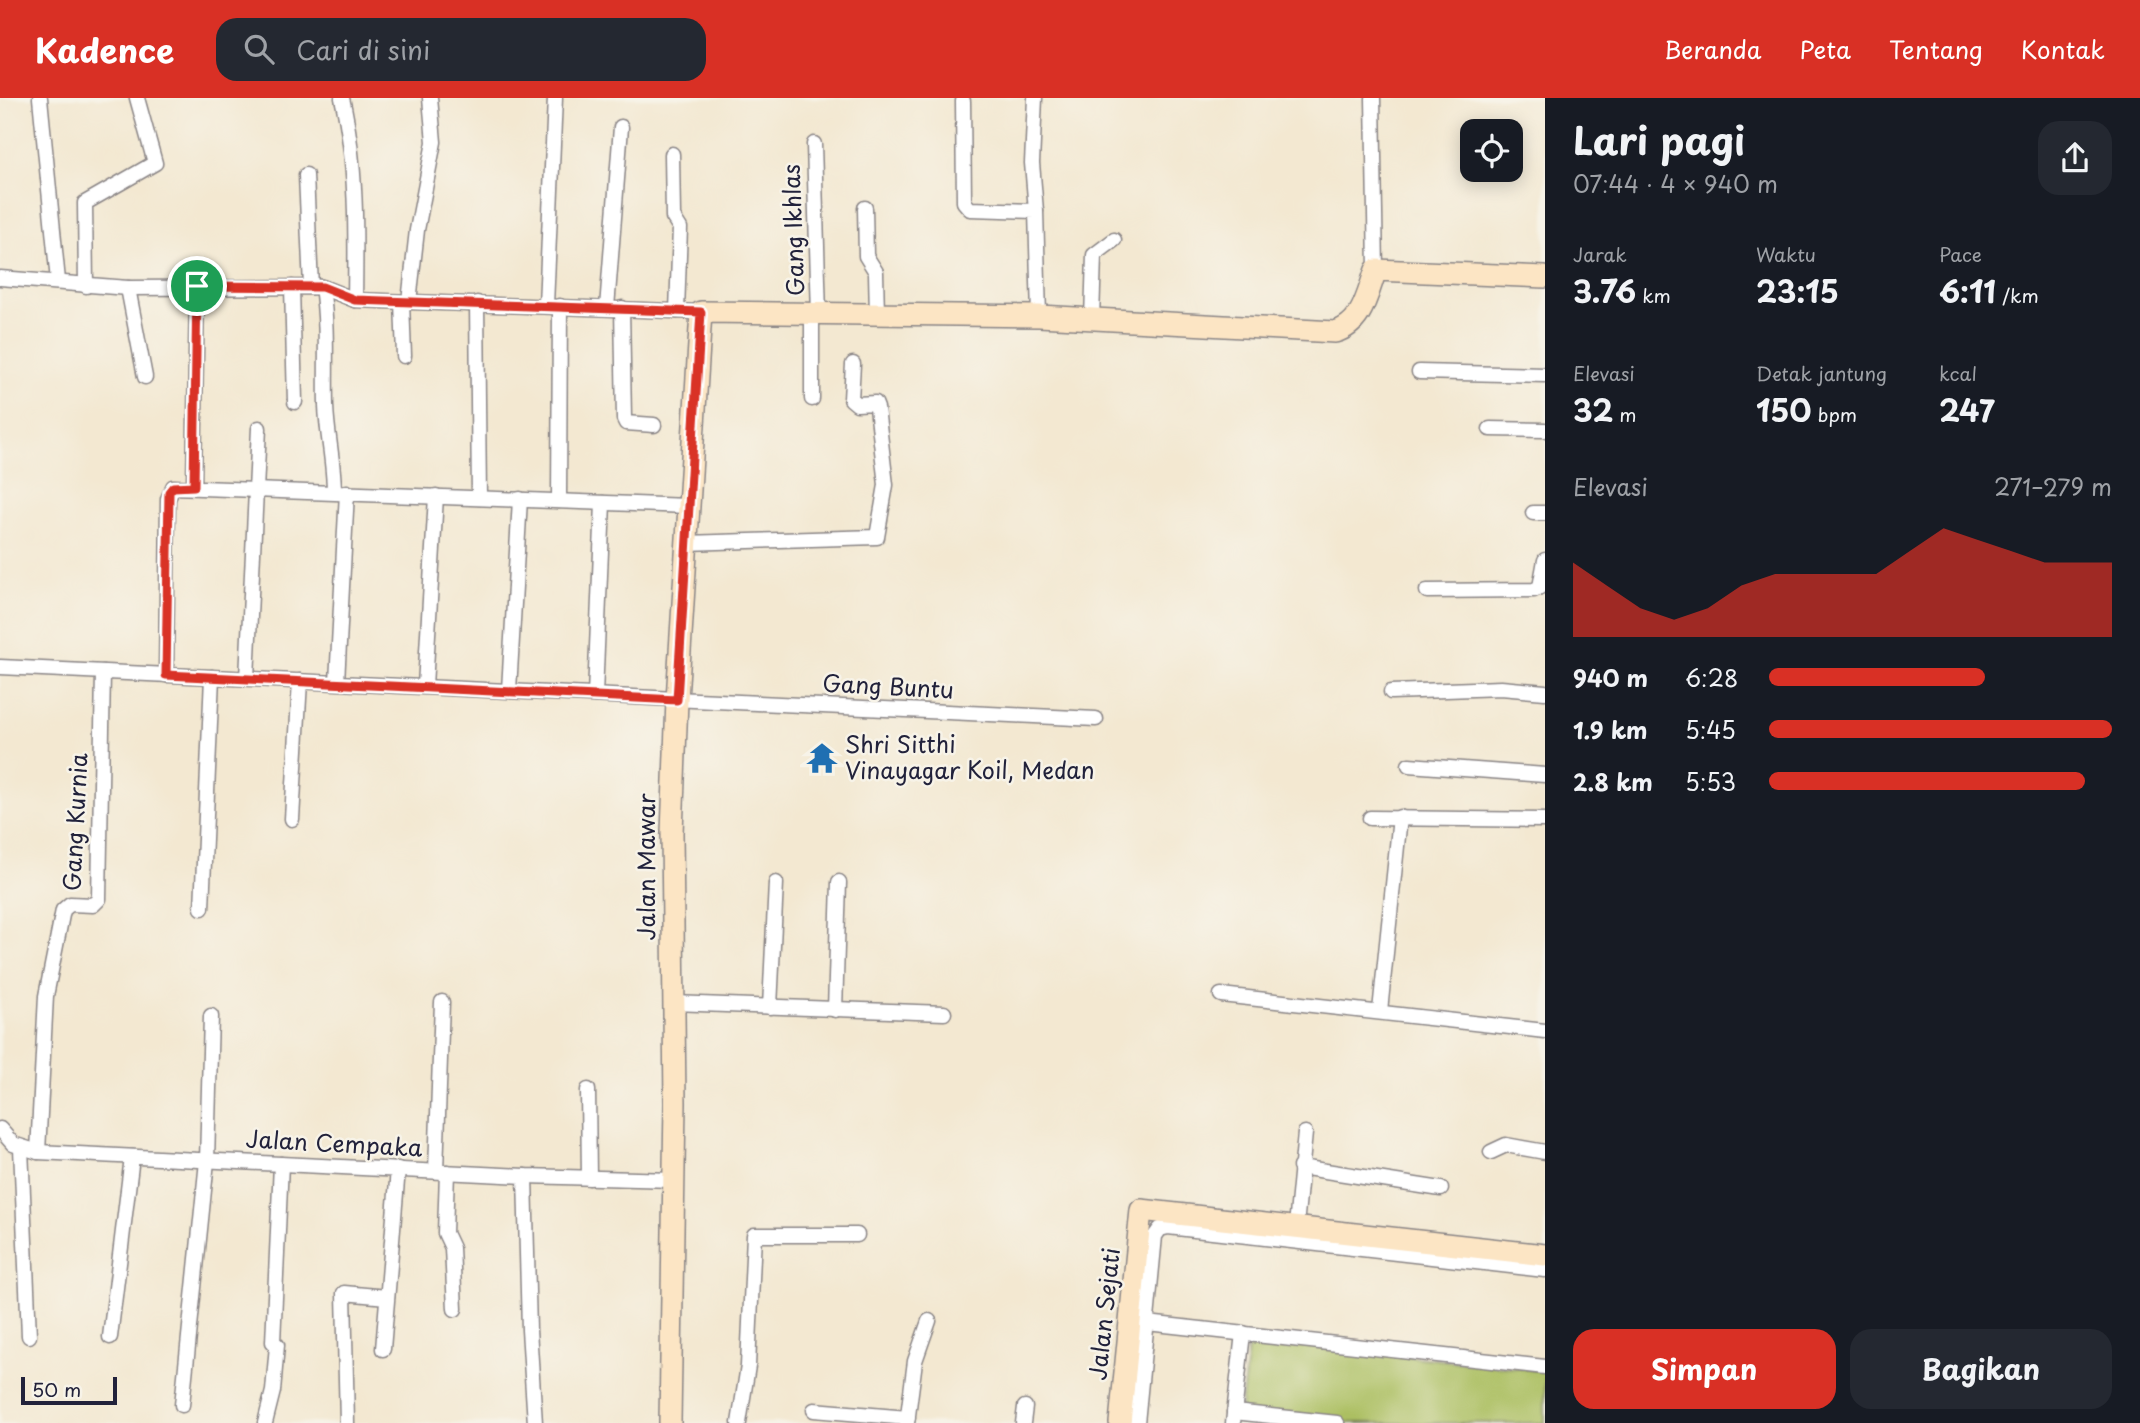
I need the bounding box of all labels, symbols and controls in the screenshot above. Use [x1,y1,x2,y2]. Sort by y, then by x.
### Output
search box [216,18,706,81]
text: Kadence [35,24,174,74]
icon: search [240,30,278,68]
text: Cari di sini [296,30,430,69]
text: Beranda [1664,31,1761,67]
text: Peta [1799,31,1851,67]
text: Tentang [1889,31,1983,67]
text: Kontak [2021,31,2105,67]
text: Lari pagi [1573,111,1745,168]
map controls [1460,119,1523,182]
button: locate [1460,119,1523,182]
button: share [2038,121,2112,195]
street label: Gang Ikhlas [773,163,812,297]
text: 07:44 · 4 × 940 m [1573,166,1778,201]
text: Jarak [1573,240,1627,268]
text: Waktu [1756,240,1816,268]
text: Pace [1939,240,1982,268]
pin [167,256,227,316]
icon: arrive [178,267,216,305]
text: 3.76 [1573,268,1636,313]
text: 23:15 [1756,268,1839,313]
text: 6:11 [1939,268,1996,313]
text: km [1636,281,1671,309]
text: /km [1996,281,2039,309]
text: Elevasi [1573,359,1635,387]
text: Detak jantung [1756,359,1887,387]
text: kcal [1939,359,1977,387]
text: 32 [1573,387,1613,432]
text: 150 [1756,387,1812,432]
text: 247 [1939,387,1995,432]
text: m [1613,400,1637,428]
text: bpm [1812,400,1857,428]
text: Elevasi [1573,469,1648,504]
text: 271–279 m [1994,469,2112,504]
text: 940 m [1573,660,1648,695]
text: 6:28 [1685,660,1738,695]
street label: Gang Buntu [822,665,955,706]
text: 1.9 km [1573,712,1647,747]
text: 5:45 [1685,712,1736,747]
place label: Shri Sitthi Vinayagar Koil, Medan [845,726,1094,787]
temple icon: Shri Sitthi Vinayagar Koil, Medan [805,741,839,775]
street label: Gang Kurnia [53,752,96,892]
text: 2.8 km [1573,764,1653,799]
text: 5:53 [1685,764,1736,799]
street label: Jalan Mawar [628,793,663,941]
street label: Jalan Cempaka [245,1120,424,1165]
street label: Jalan Sejati [1079,1246,1128,1382]
button: Simpan [1573,1329,1836,1409]
button: Bagikan [1850,1329,2112,1409]
scale bar [21,1374,117,1406]
text: 50 m [32,1375,81,1403]

